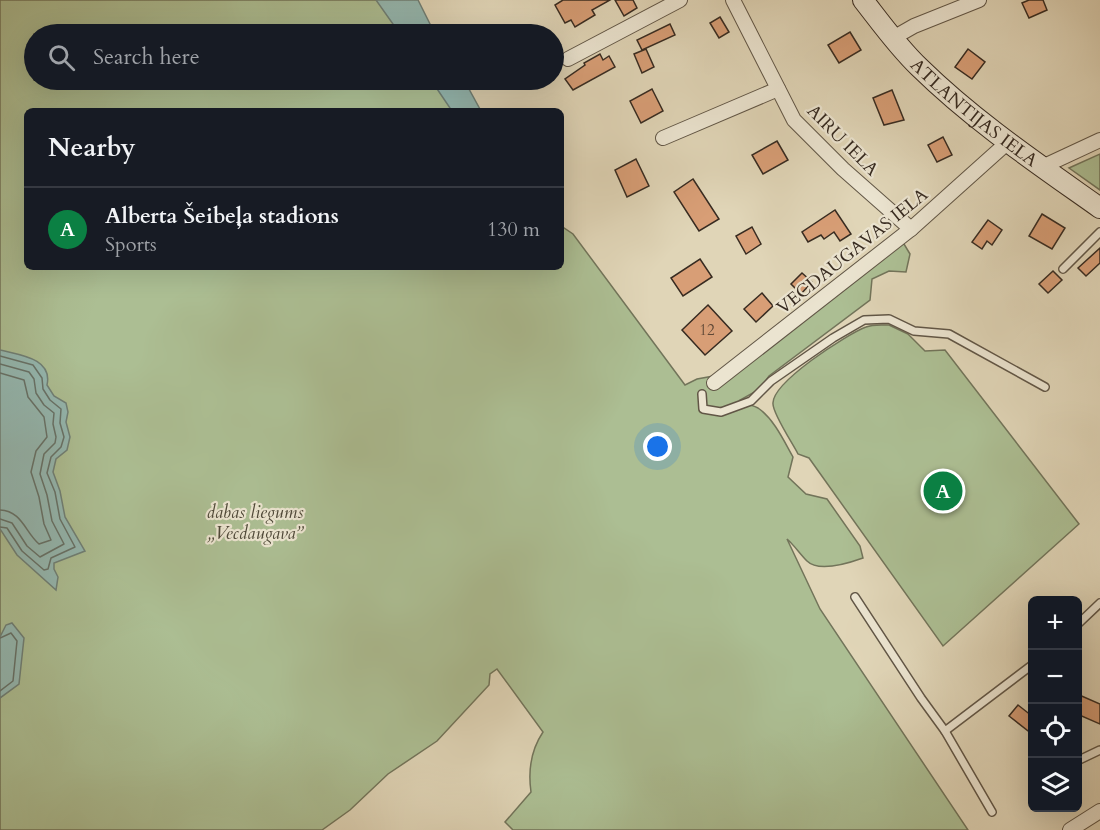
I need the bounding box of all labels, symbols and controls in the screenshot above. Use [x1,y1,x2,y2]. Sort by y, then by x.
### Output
search box [24,24,564,90]
icon: search [45,41,78,74]
text: Search here [93,42,200,72]
street label: ATLANTIJAS IELA [905,53,1043,173]
street label: AIRU IELA [801,99,884,182]
text: Nearby [48,130,136,165]
street label: VECDAUGAVAS IELA [771,182,933,320]
text: Alberta Šeibeļa stadions [105,201,339,231]
text: A [60,216,75,243]
text: 130 m [487,216,540,243]
text: Sports [105,231,157,258]
house number: 12 [699,320,715,340]
your location [643,432,672,461]
pin: A [924,468,962,514]
park label: dabas liegums „Vecdaugava” [206,500,305,546]
map controls [1028,596,1082,812]
button: + [1028,596,1082,650]
button: − [1028,650,1082,704]
button: locate [1028,704,1082,758]
button: layers [1028,758,1082,812]

